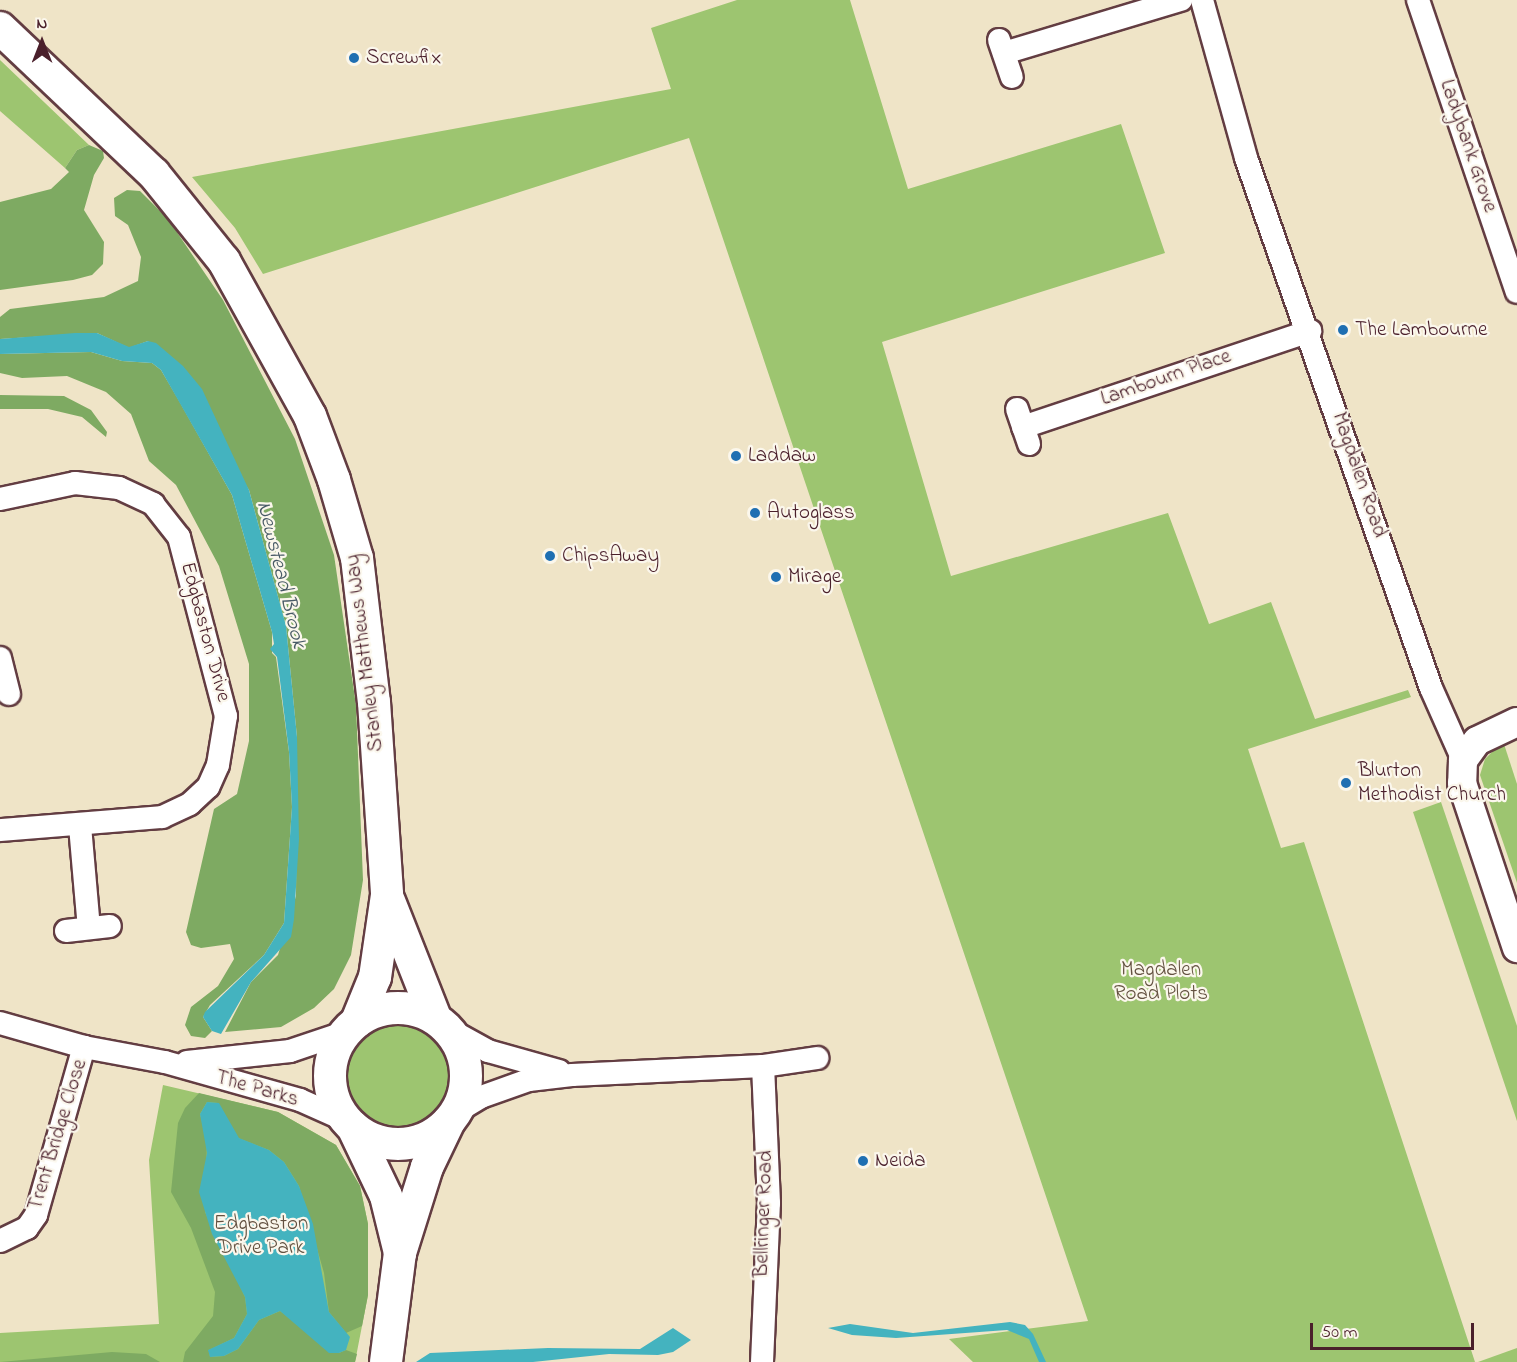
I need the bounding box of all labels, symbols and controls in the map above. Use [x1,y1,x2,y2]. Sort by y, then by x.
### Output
north arrow [12,12,72,72]
text: N [37,12,47,36]
place label: Screwfix [366,45,441,71]
marker: Screwfix [347,51,361,65]
street label: Ladybank Grove [1434,76,1502,216]
place label: The Lambourne [1355,317,1487,343]
marker: The Lambourne [1336,323,1350,337]
street label: Lambourn Place [1098,344,1234,412]
street label: Magdalen Road [1326,409,1392,541]
place label: Laddaw [748,443,816,469]
marker: Laddaw [729,449,743,463]
water label: Newstead Brook [249,499,311,651]
place label: Autoglass [767,500,855,526]
marker: Autoglass [748,506,762,520]
place label: ChipsAway [562,543,659,569]
marker: ChipsAway [543,549,557,563]
street label: Stanley Matthews Way [340,553,390,753]
street label: Edgbaston Drive [174,559,236,705]
place label: Mirage [788,564,841,590]
marker: Mirage [769,570,783,584]
place label: Blurton Methodist Church [1358,758,1506,808]
marker: Blurton Methodist Church [1339,776,1353,790]
park label: Magdalen Road Plots [1114,957,1208,1007]
street label: Trent Bridge Close [23,1056,93,1214]
street label: The Parks [213,1065,301,1113]
place label: Neida [875,1148,926,1174]
street label: Bellringer Road [749,1150,779,1278]
marker: Neida [856,1154,870,1168]
park label: Edgbaston Drive Park [214,1211,308,1261]
scale bar [1313,1311,1476,1349]
text: 50 m [1321,1320,1358,1346]

